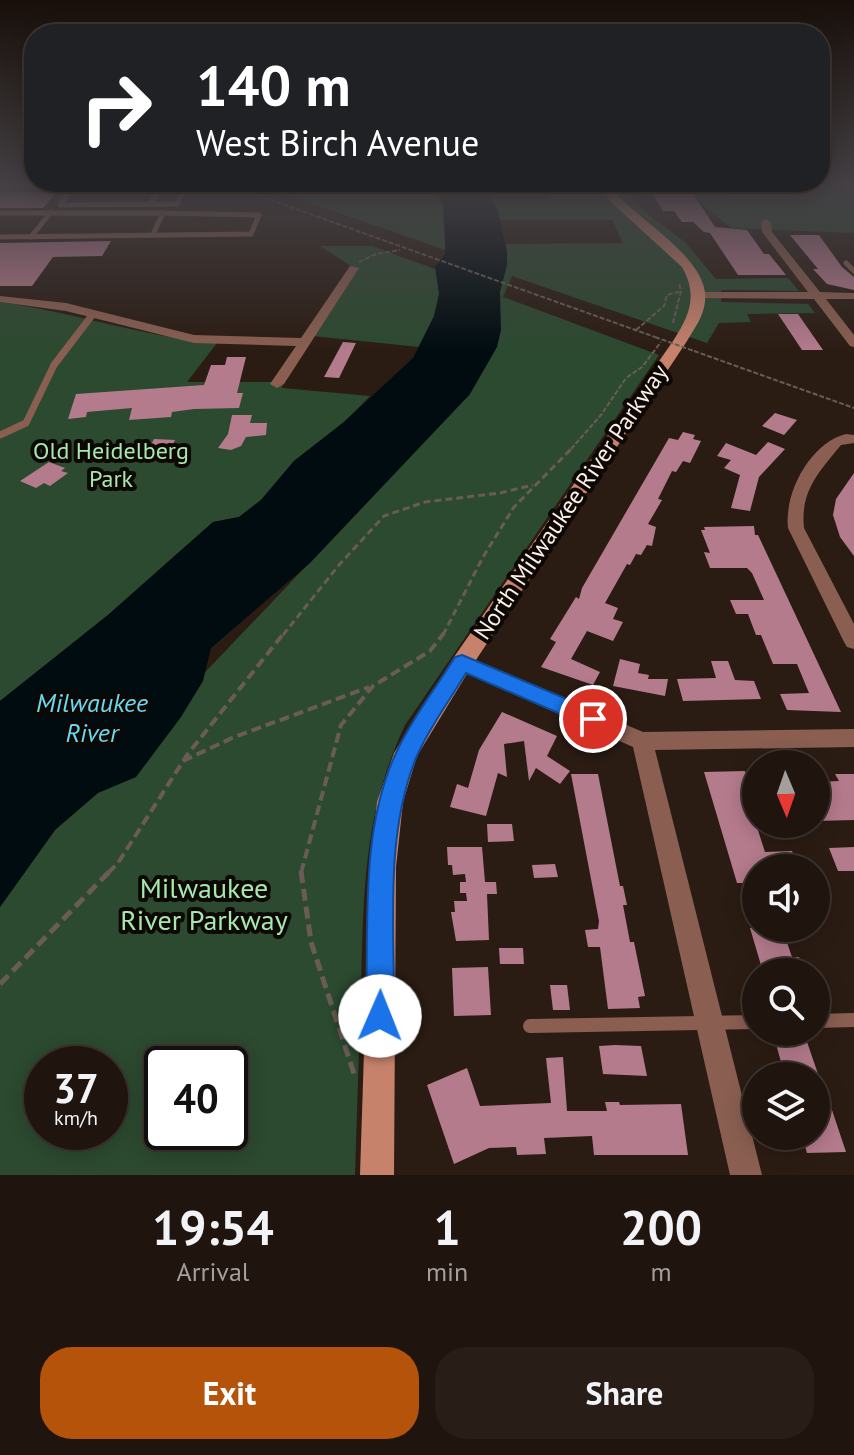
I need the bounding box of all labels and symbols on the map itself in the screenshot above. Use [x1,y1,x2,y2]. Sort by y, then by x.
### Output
street label: North Milwaukee River Parkway [467,358,675,645]
park label: Old Heidelberg Park [33,435,189,494]
pin [559,685,627,753]
water label: Milwaukee River [36,686,148,749]
north arrow [742,750,830,838]
park label: Milwaukee River Parkway [120,869,288,938]
position arrow [338,974,422,1058]
speed limit sign: 40 [144,1046,248,1150]

